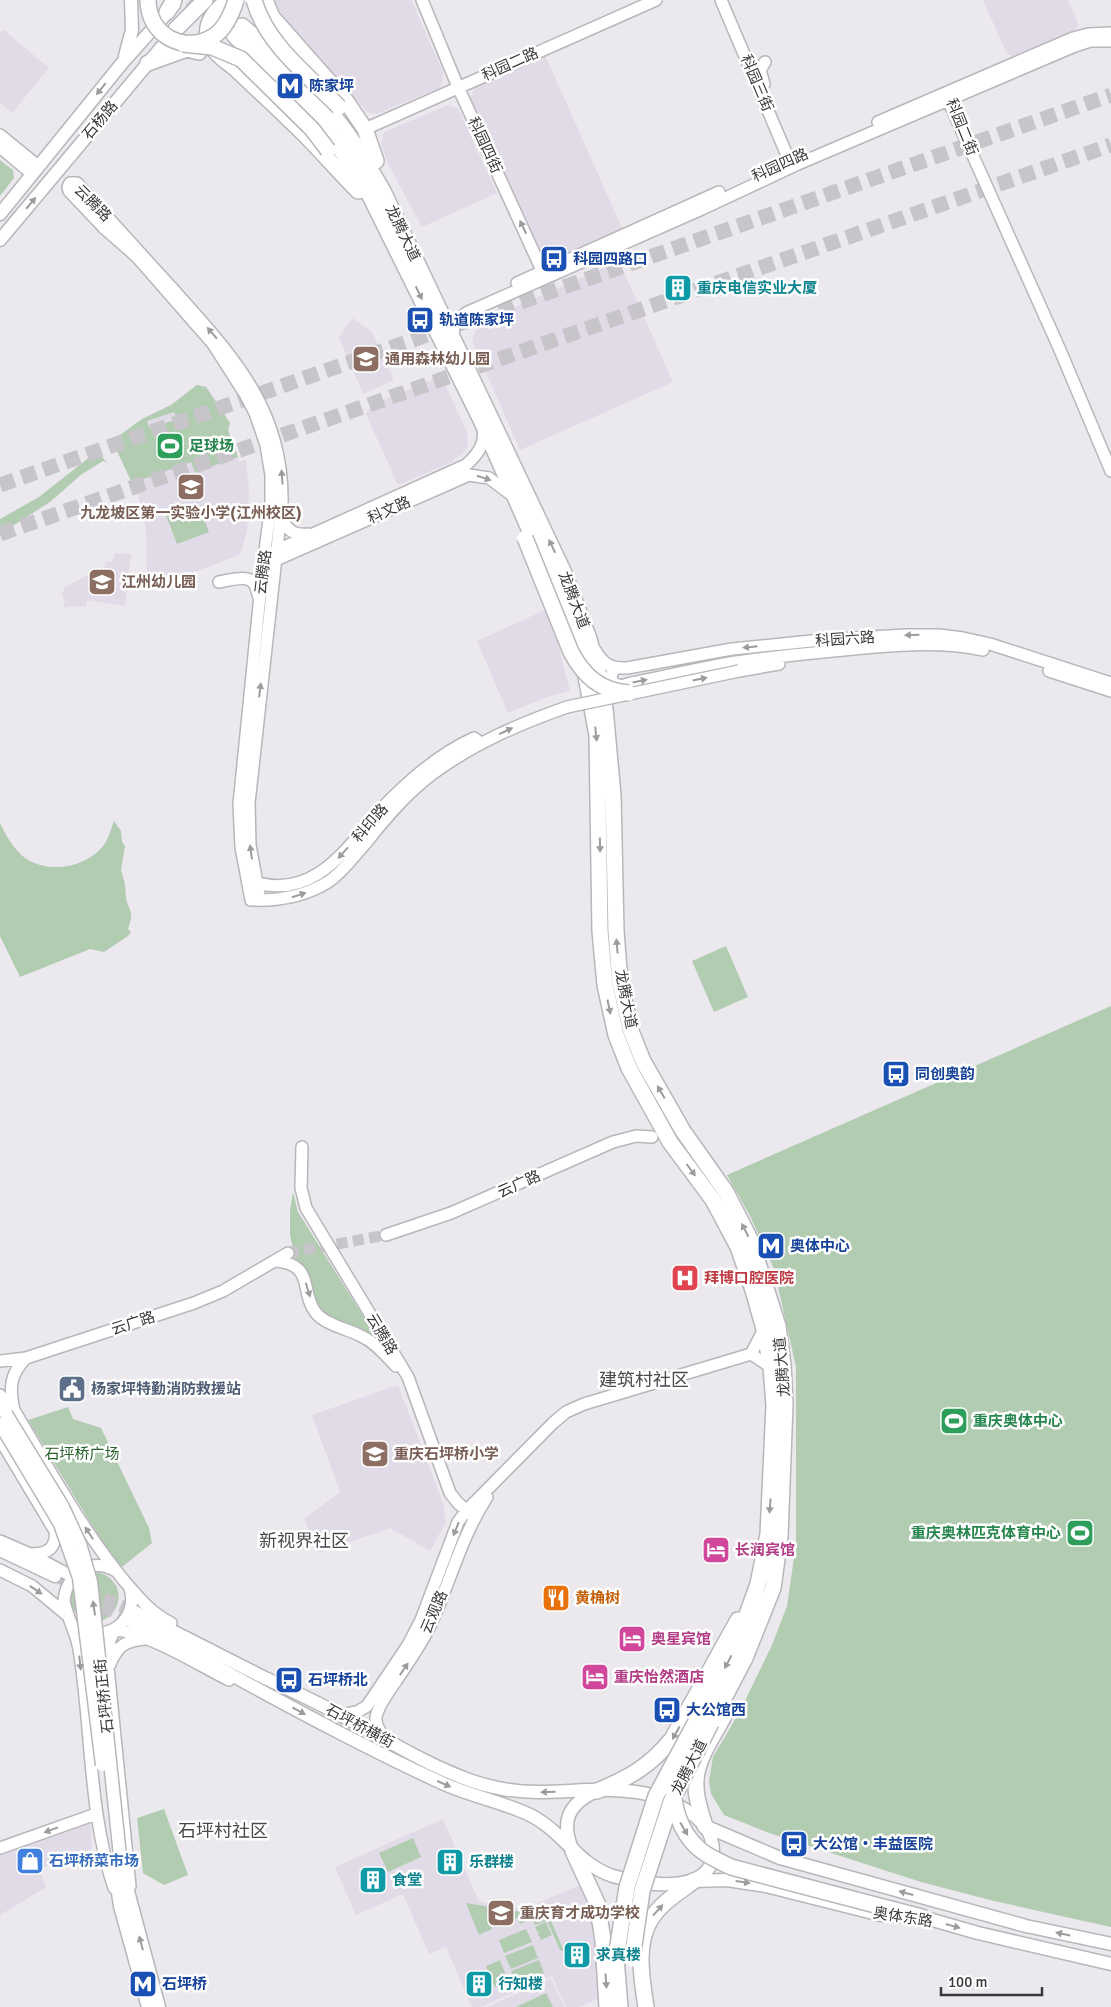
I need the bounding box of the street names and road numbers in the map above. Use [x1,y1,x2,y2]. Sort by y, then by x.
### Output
street label: 科园二路 [479,44,541,84]
street label: 科园三街 [737,52,777,114]
street label: 科园二街 [942,96,982,158]
street label: 石杨路 [79,97,121,143]
street label: 科园四街 [464,114,506,176]
street label: 科园四路 [749,145,811,185]
street label: 云腾路 [71,181,115,225]
street label: 龙腾大道 [382,202,424,264]
street label: 科文路 [365,493,413,527]
street label: 云腾路 [251,549,275,595]
street label: 龙腾大道 [555,569,593,631]
street label: 科园六路 [814,628,876,650]
street label: 科印路 [348,800,392,846]
street label: 龙腾大道 [611,968,641,1030]
street label: 云广路 [495,1167,543,1201]
street label: 云广路 [109,1307,157,1339]
street label: 云腾路 [363,1310,401,1358]
street label: 龙腾大道 [770,1336,794,1398]
street label: 云观路 [417,1588,451,1636]
street label: 石坪桥正街 [91,1658,117,1734]
street label: 石坪桥横街 [323,1700,397,1752]
street label: 龙腾大道 [667,1736,711,1798]
street label: 奥体东路 [872,1903,934,1931]

